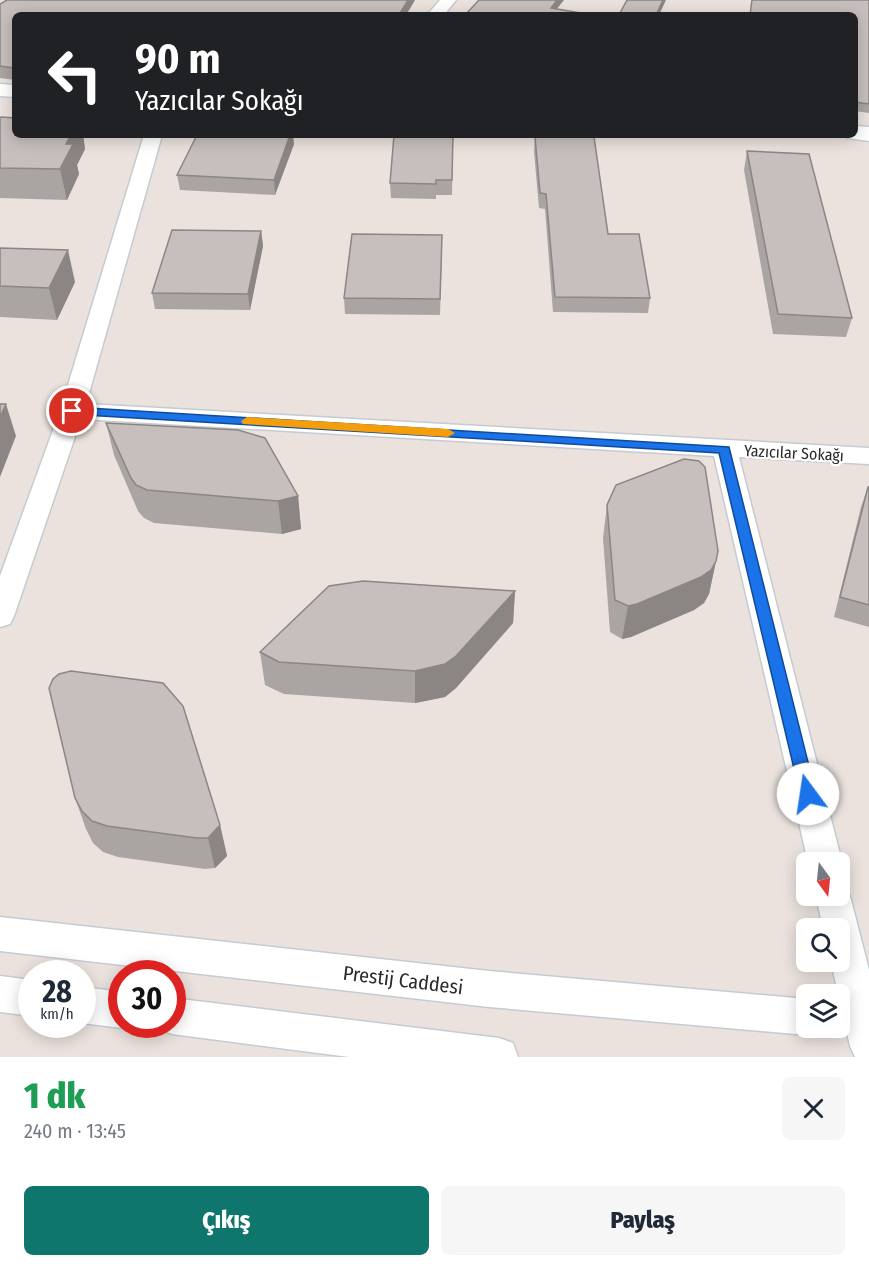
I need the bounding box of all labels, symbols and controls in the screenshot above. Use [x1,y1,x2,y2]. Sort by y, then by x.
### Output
text: 90 m [135,34,220,84]
icon: left [36,36,114,114]
text: Yazıcılar Sokağı [135,85,304,117]
pin [46,385,97,436]
icon: arrive [55,394,88,427]
street label: Yazıcılar Sokağı [744,441,844,465]
position arrow [776,762,840,826]
north arrow [796,852,850,906]
map controls [796,852,850,1038]
button: search [796,918,850,972]
speed limit sign: 30 [108,960,186,1038]
street label: Prestij Caddesi [342,961,464,999]
text: 28 [42,974,72,1010]
button: layers [796,984,850,1038]
text: km/h [40,1005,74,1023]
text: 1 dk [24,1074,85,1118]
button: close [782,1077,845,1140]
text: 240 m · 13:45 [24,1119,126,1143]
button: Çıkış [24,1186,429,1255]
button: Paylaş [441,1186,845,1255]

